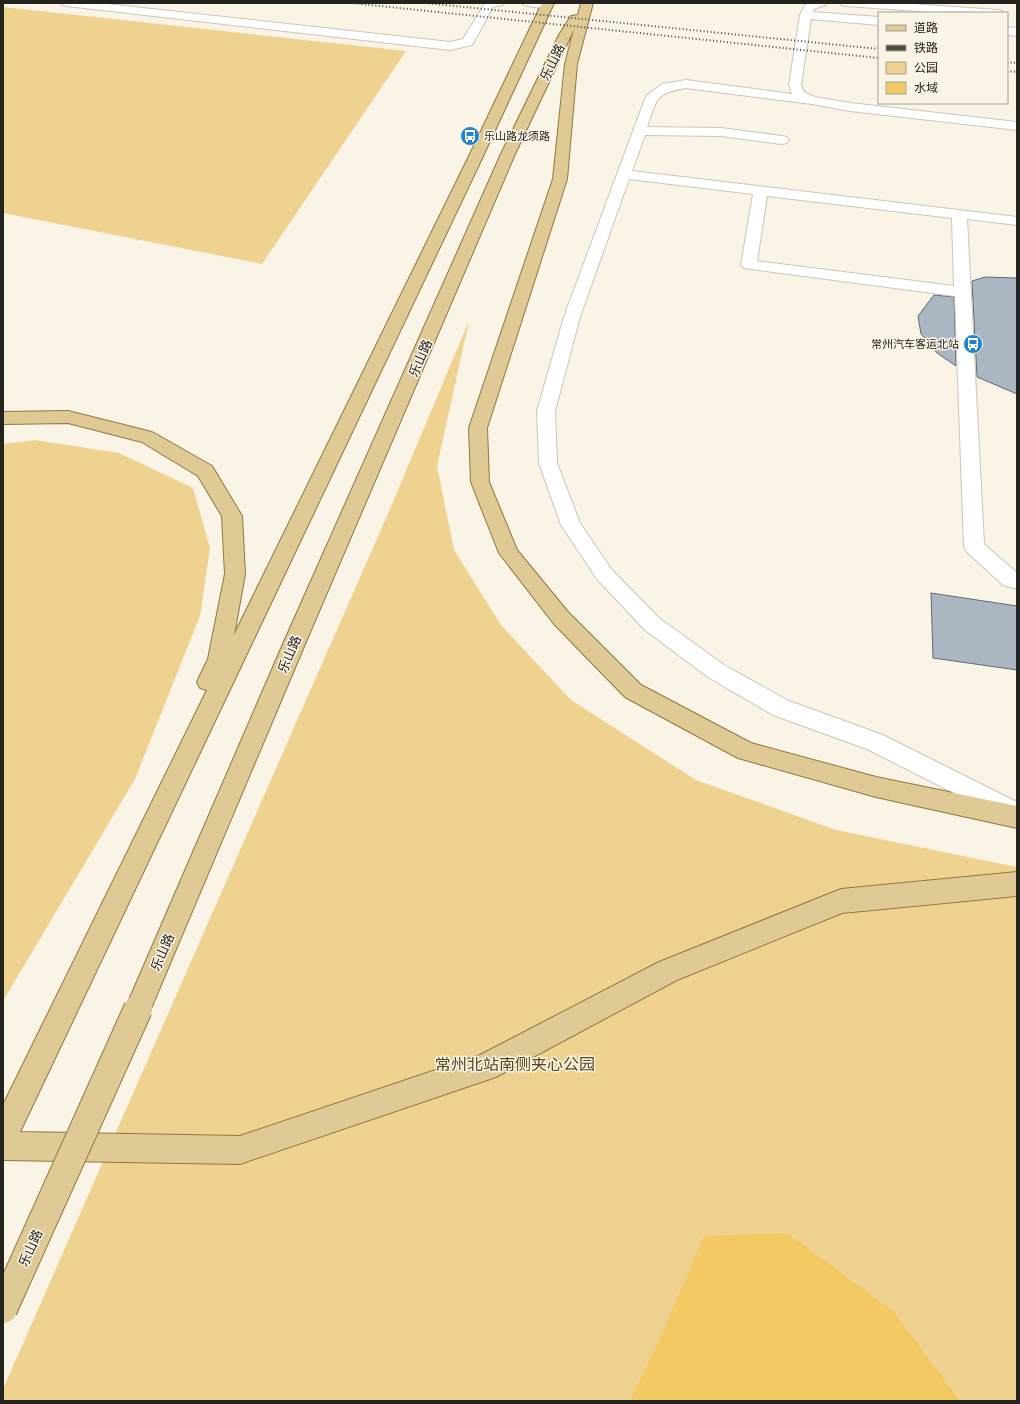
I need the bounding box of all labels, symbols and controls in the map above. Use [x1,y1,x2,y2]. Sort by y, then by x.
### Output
legend [878,12,1008,104]
text: 道路 [914,21,938,35]
street label: 乐山路 [537,41,568,83]
text: 铁路 [914,41,938,55]
text: 公园 [914,61,938,75]
text: 水域 [914,81,938,95]
bus stop icon: 乐山路龙须路 [459,125,481,147]
place label: 乐山路龙须路 [484,130,550,142]
bus stop icon: 常州汽车客运北站 [962,333,984,355]
street label: 乐山路 [406,337,435,379]
place label: 常州汽车客运北站 [871,338,959,350]
street label: 乐山路 [275,633,304,675]
street label: 乐山路 [148,931,177,973]
park label: 常州北站南侧夹心公园 [435,1056,595,1073]
street label: 乐山路 [16,1227,45,1269]

